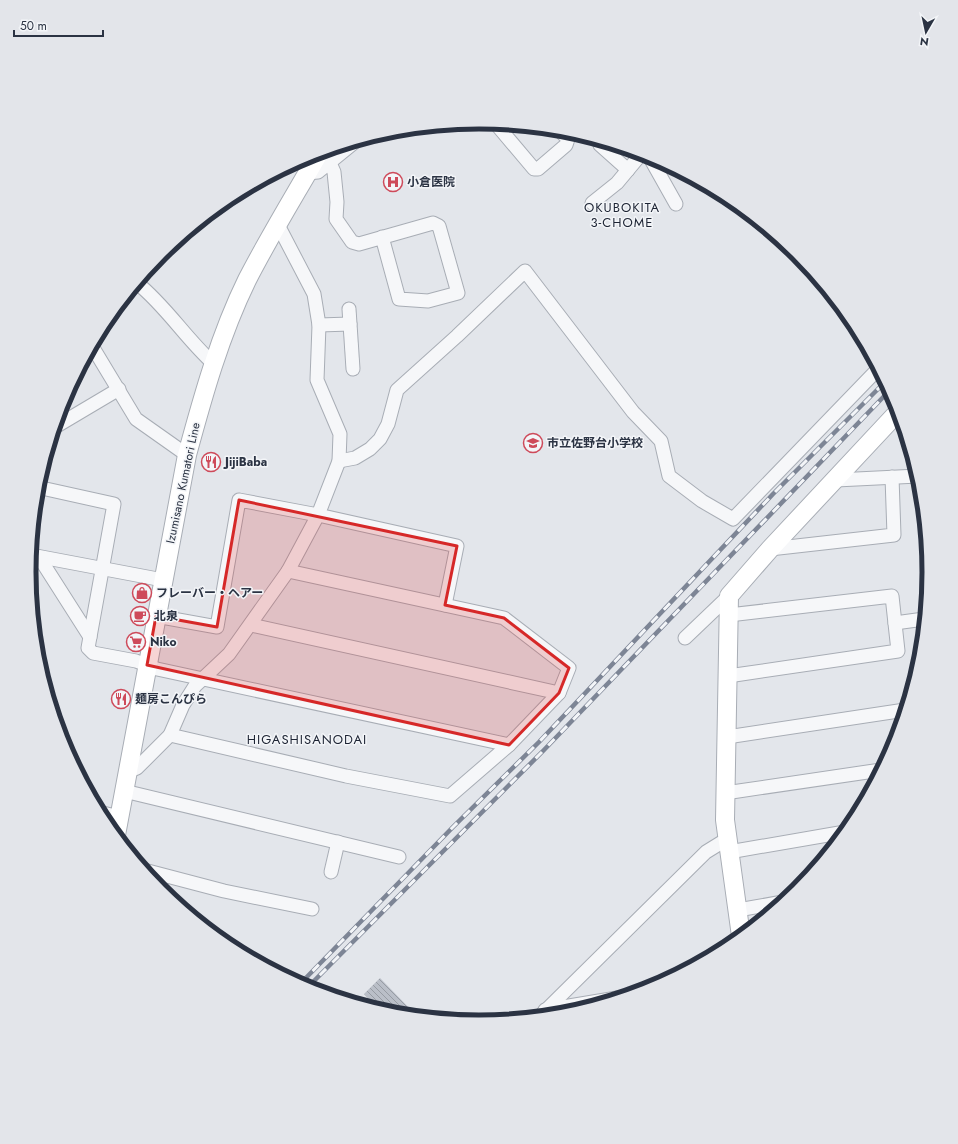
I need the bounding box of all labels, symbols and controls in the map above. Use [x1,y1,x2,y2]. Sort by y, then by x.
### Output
scale bar [14,12,103,38]
north arrow [906,12,946,52]
text: 50 m [20,17,47,35]
text: N [919,33,930,50]
hospital icon: 小倉医院 [382,171,404,193]
place label: 小倉医院 [407,173,455,191]
district label: OKUBOKITA 3-CHOME [584,198,660,232]
street label: Izumisano Kumatori Line [161,421,205,545]
school or university icon: 市立佐野台小学校 [522,432,544,454]
place label: 市立佐野台小学校 [547,434,643,452]
restaurant icon: JijiBaba [200,451,222,473]
place label: JijiBaba [223,453,267,471]
shop icon: フレーバー・ヘアー [131,582,153,604]
place label: フレーバー・ヘアー [156,584,263,602]
cafe icon: 北泉 [129,605,151,627]
place label: 北泉 [154,607,178,625]
supermarket icon: Niko [125,631,147,653]
place label: Niko [150,633,177,651]
restaurant icon: 麺房こんぴら [110,688,132,710]
place label: 麺房こんぴら [135,690,207,708]
district label: HIGASHISANODAI [247,730,367,749]

